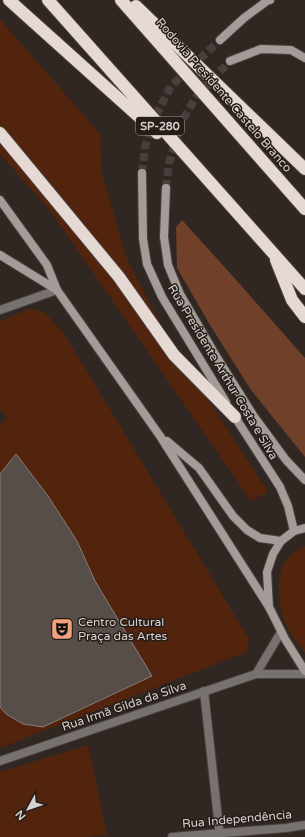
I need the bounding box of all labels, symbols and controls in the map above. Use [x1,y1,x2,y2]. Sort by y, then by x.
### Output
street label: Rodovia Presidente Castelo Branco [153,15,295,175]
road number: SP-280 [136,117,184,135]
street label: Rua Presidente Arthur Costa e Silva [165,282,281,462]
place label: Centro Cultural Praça das Artes [78,615,168,643]
theatre icon: Centro Cultural Praça das Artes [49,616,75,642]
street label: Rua Irmã Gilda da Silva [60,678,188,734]
north arrow [8,789,48,829]
street label: Rua Independência [182,807,292,831]
text: N [13,808,29,823]

